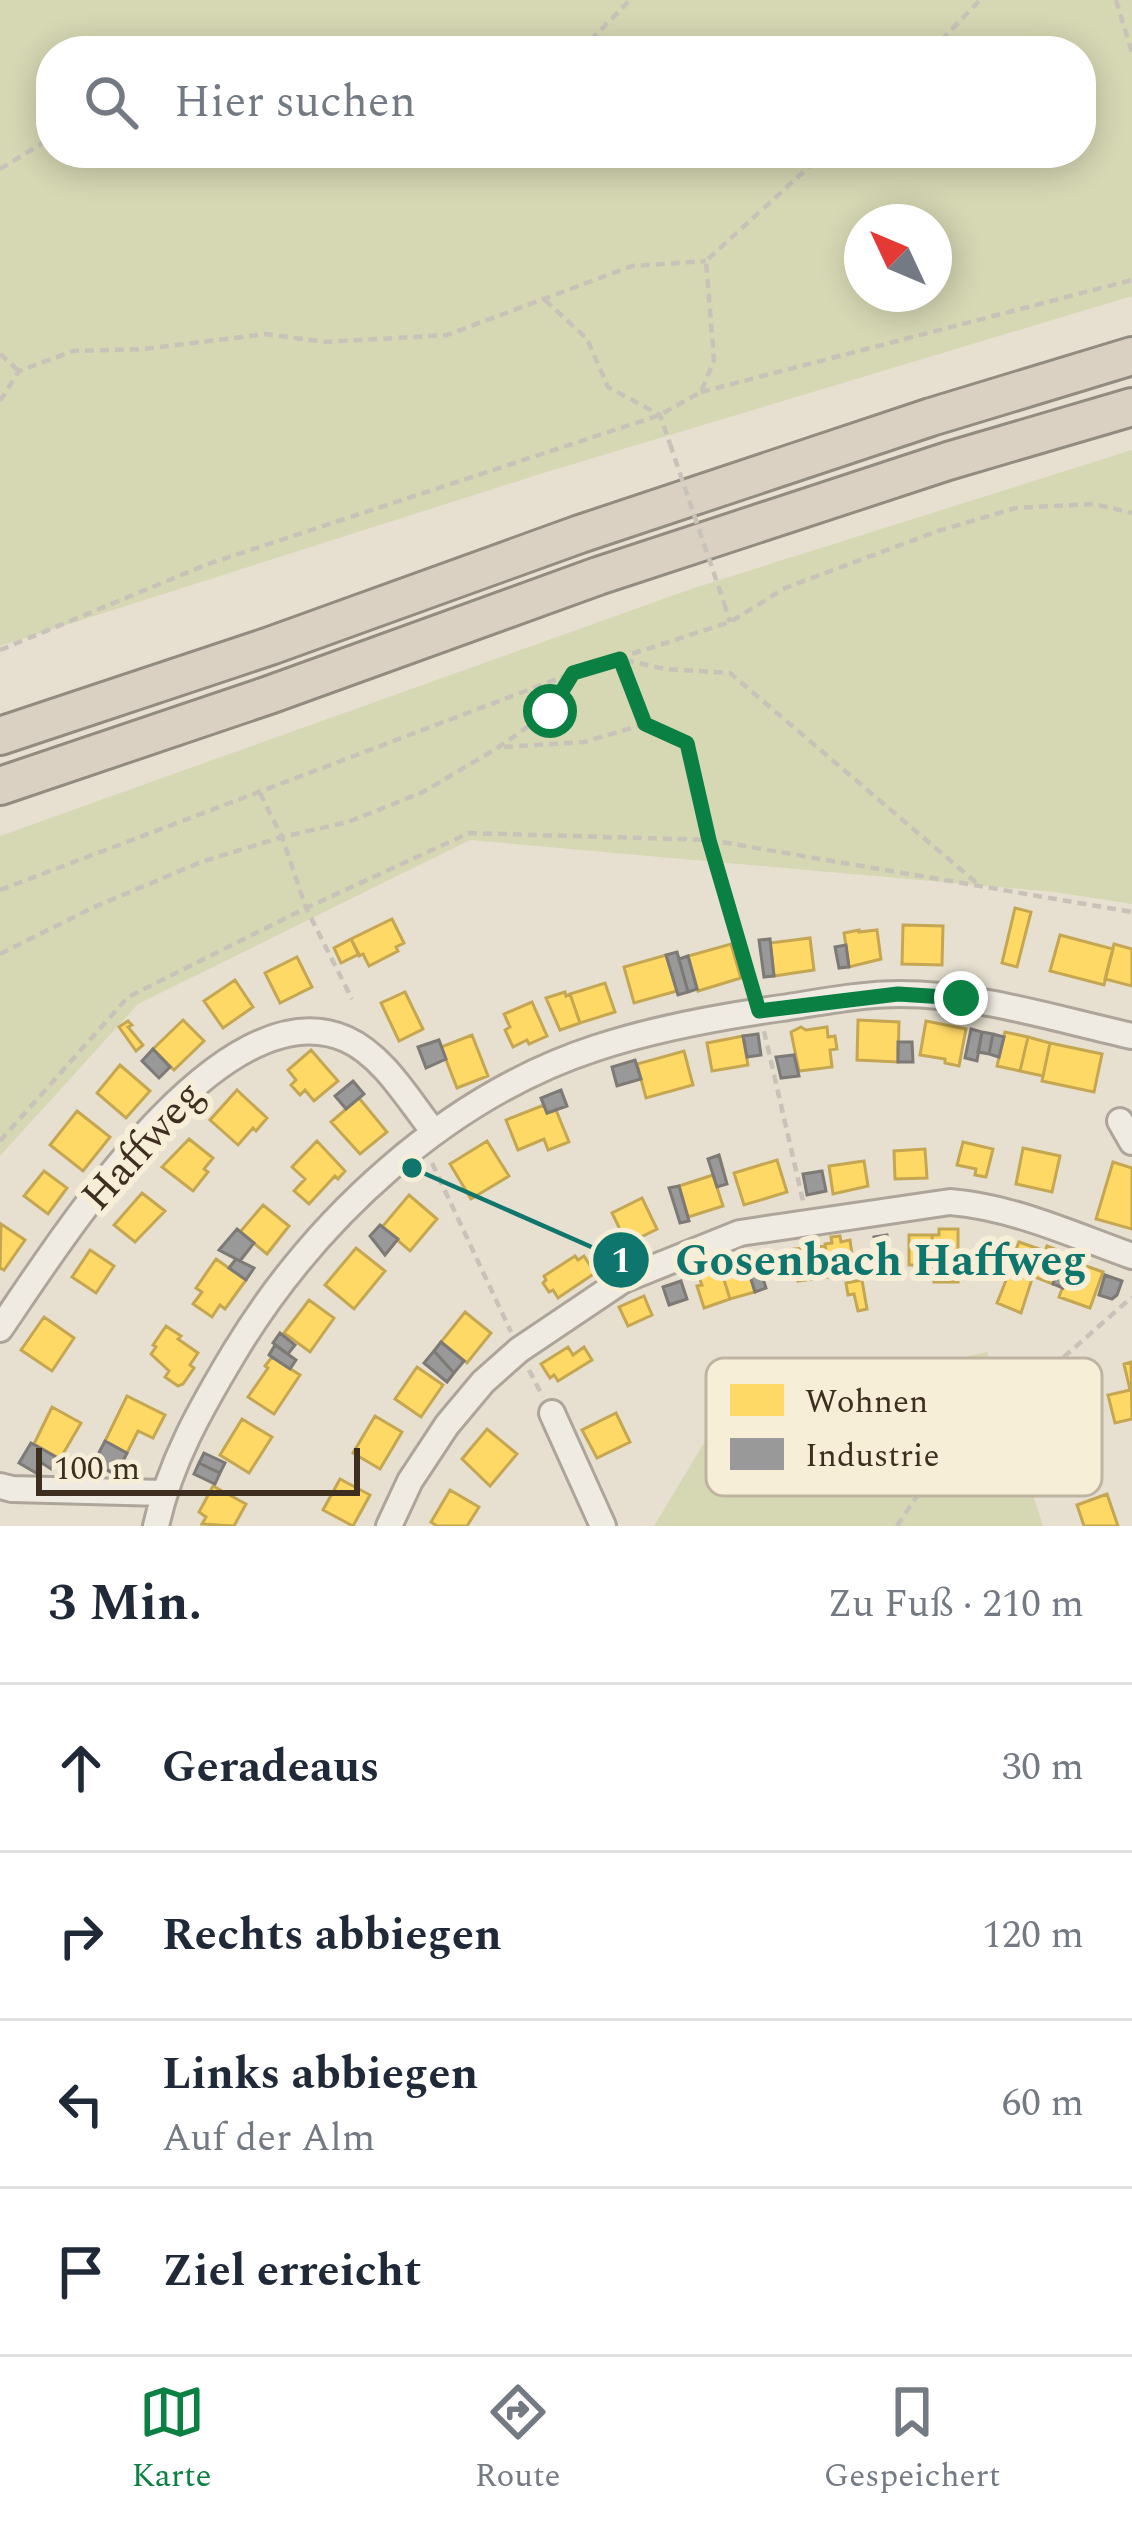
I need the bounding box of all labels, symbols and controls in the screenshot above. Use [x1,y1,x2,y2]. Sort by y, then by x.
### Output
search box [36,36,1096,168]
text: Hier suchen [174,68,416,137]
icon: search [78,69,144,135]
north arrow [844,204,952,312]
route start [523,684,577,738]
route end [934,971,988,1025]
street label: Haffweg [67,1066,219,1226]
callout: Gosenbach Haffweg [591,1219,1111,1300]
text: Gosenbach Haffweg [675,1227,1087,1296]
text: 1 [611,1234,631,1289]
legend [706,1358,1102,1496]
text: Wohnen [805,1377,928,1427]
text: Industrie [805,1431,939,1481]
scale bar [36,1442,360,1495]
text: 100 m [54,1444,140,1494]
text: 3 Min. [48,1565,202,1643]
text: Zu Fuß · 210 m [827,1575,1084,1634]
text: Geradeaus [162,1733,379,1802]
icon: ahead [48,1735,114,1801]
text: 30 m [1002,1738,1084,1797]
text: Rechts abbiegen [162,1901,502,1970]
icon: right [48,1903,114,1969]
text: 120 m [982,1906,1084,1965]
text: Links abbiegen [162,2040,478,2109]
icon: left [48,2071,114,2137]
text: 60 m [1002,2074,1084,2133]
text: Auf der Alm [162,2109,375,2168]
text: Ziel erreicht [162,2237,421,2306]
icon: arrive [48,2239,114,2305]
tab: Karte [132,2379,212,2501]
tab: Route [475,2379,561,2501]
tab: Gespeichert [824,2379,1000,2501]

